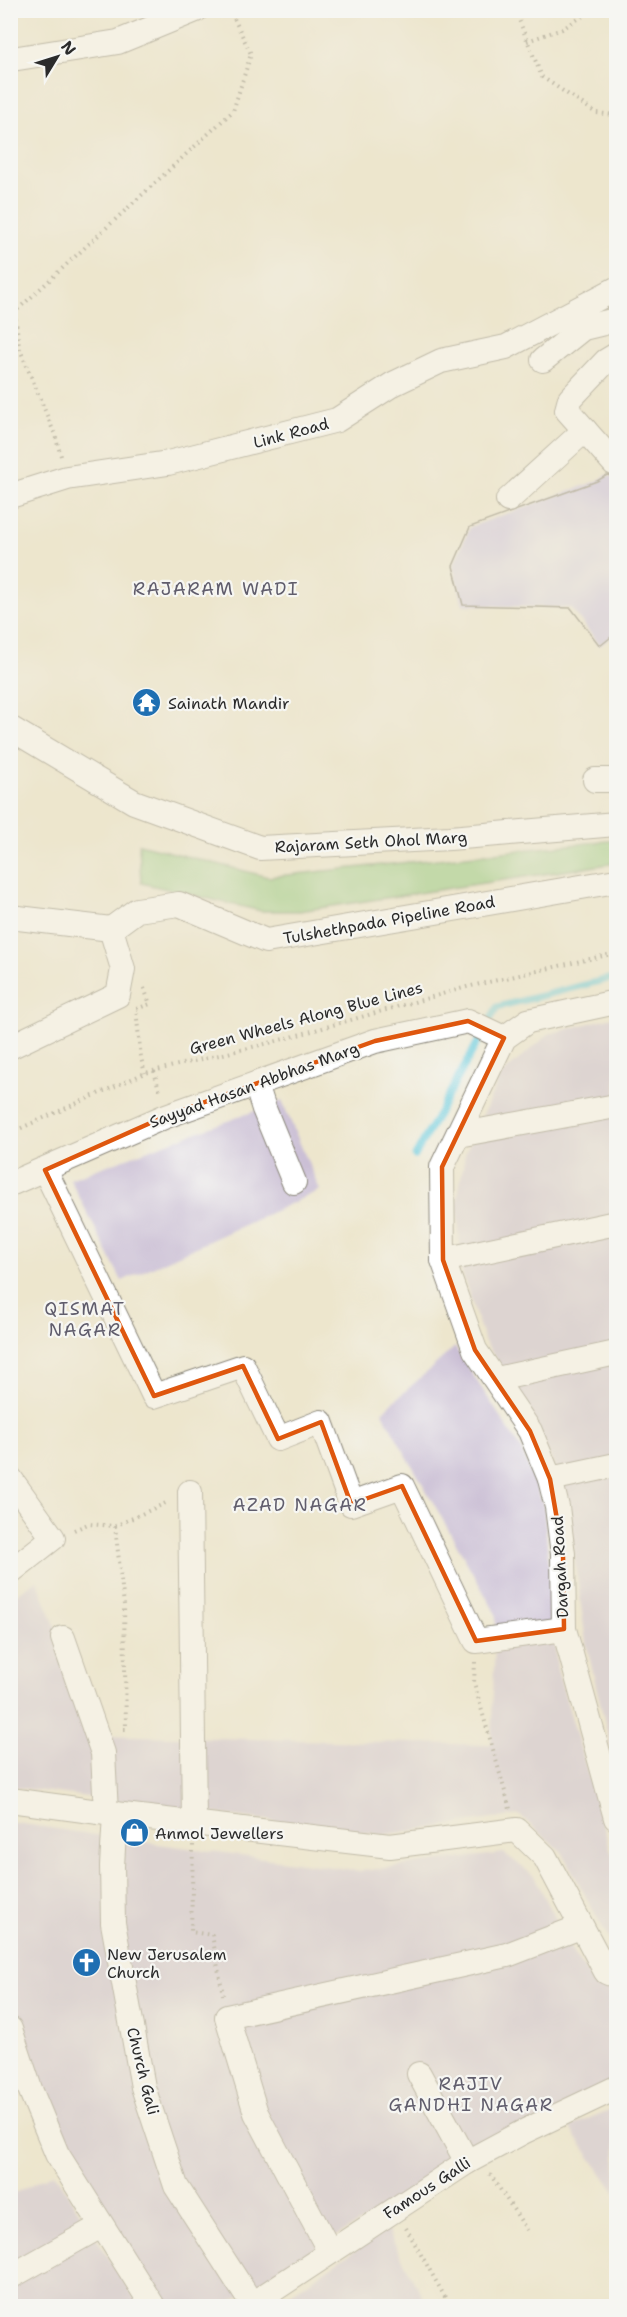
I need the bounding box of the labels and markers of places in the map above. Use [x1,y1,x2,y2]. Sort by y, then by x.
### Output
temple icon: Sainath Mandir [131,687,163,719]
place label: Sainath Mandir [168,693,290,714]
shop icon: Anmol Jewellers [118,1817,150,1849]
place label: Anmol Jewellers [155,1823,284,1844]
place label: New Jerusalem Church [107,1944,227,1983]
church icon: New Jerusalem Church [70,1947,102,1979]

